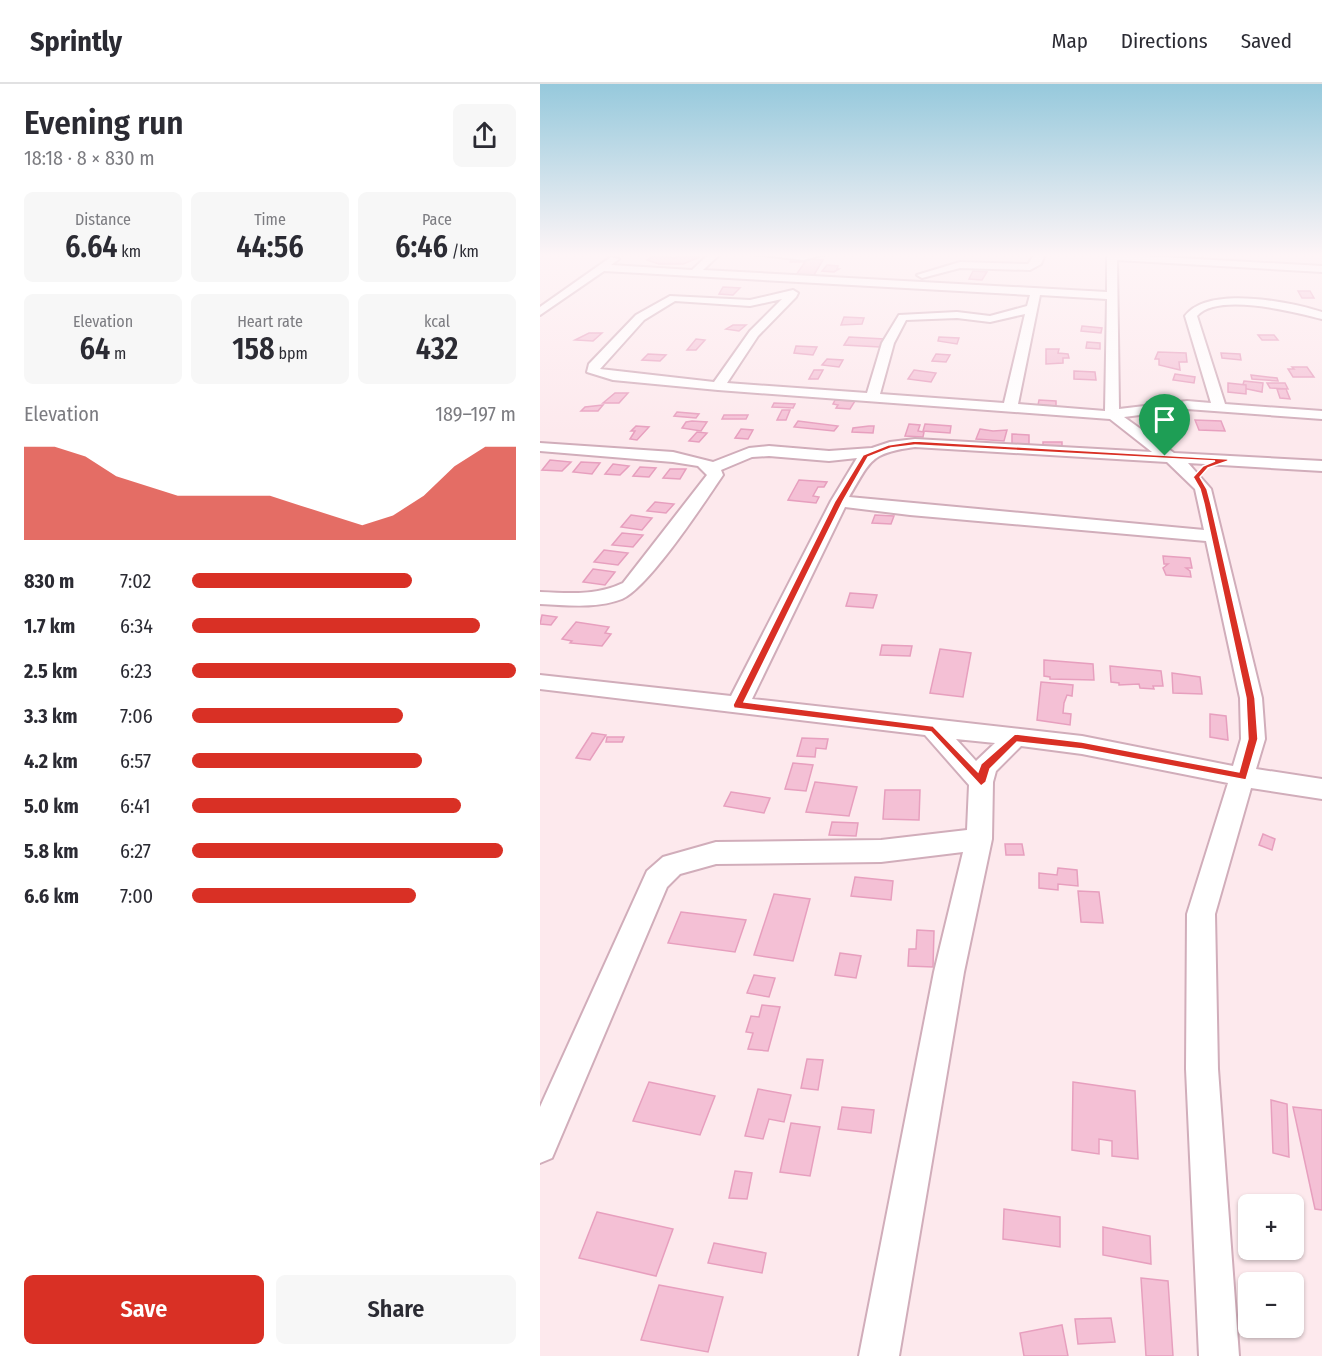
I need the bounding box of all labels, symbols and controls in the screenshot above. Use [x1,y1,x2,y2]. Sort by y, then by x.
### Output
text: Sprintly [30,25,122,58]
text: Map [1051,28,1088,54]
text: Directions [1121,28,1208,54]
text: Saved [1241,28,1292,54]
text: Evening run [24,103,184,143]
button: share [453,104,516,167]
text: 18:18 · 8 × 830 m [24,146,155,170]
text: Distance [75,210,131,229]
text: Time [254,210,286,229]
text: Pace [422,210,452,229]
text: 6.64 [65,229,118,265]
text: 44:56 [236,229,304,265]
text: 6:46 [395,229,448,265]
text: km [118,242,141,261]
text: /km [448,242,479,261]
text: Elevation [73,312,133,331]
text: Heart rate [237,312,303,331]
text: kcal [424,312,450,331]
text: 64 [80,331,110,367]
text: 158 [232,331,275,367]
text: 432 [416,331,458,367]
text: m [110,344,126,363]
text: bpm [275,344,308,363]
pin [1139,394,1190,456]
text: Elevation [24,402,99,426]
text: 189–197 m [435,402,516,426]
icon: arrive [1148,403,1181,436]
text: 830 m [24,569,74,593]
text: 7:02 [120,569,151,593]
text: 1.7 km [24,614,75,638]
text: 6:34 [120,614,153,638]
text: 2.5 km [24,659,77,683]
text: 6:23 [120,659,152,683]
text: 3.3 km [24,704,77,728]
text: 7:06 [120,704,153,728]
text: 4.2 km [24,749,78,773]
text: 6:57 [120,749,151,773]
text: 5.0 km [24,794,79,818]
text: 6:41 [120,794,150,818]
text: 5.8 km [24,839,79,863]
text: 6:27 [120,839,151,863]
text: 6.6 km [24,884,79,908]
text: 7:00 [120,884,153,908]
map controls [1238,1194,1304,1338]
button: + [1238,1194,1304,1260]
button: − [1238,1272,1304,1338]
button: Save [24,1275,264,1344]
button: Share [276,1275,516,1344]

